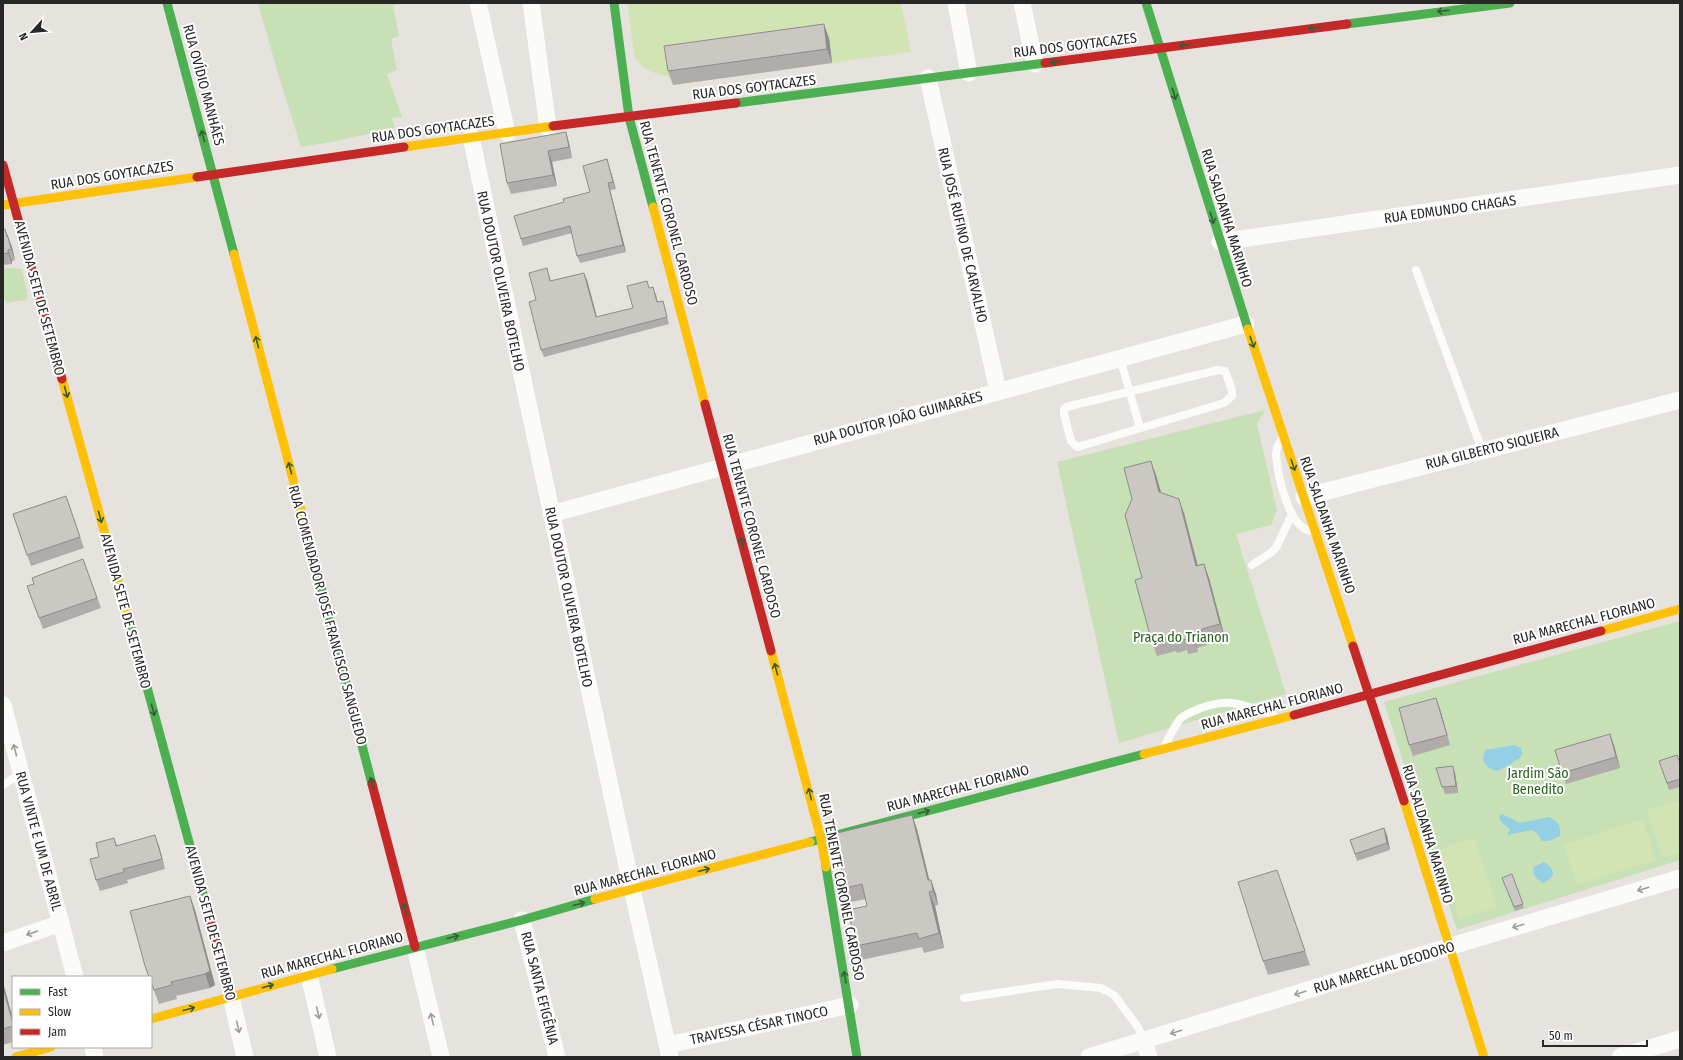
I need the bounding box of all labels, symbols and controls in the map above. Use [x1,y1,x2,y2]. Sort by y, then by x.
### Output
one-way arrow [1437,7,1450,15]
north arrow [12,12,52,52]
street label: RUA OVÍDIO MANHÃES [179,22,229,148]
one-way arrow [1308,24,1321,32]
street label: RUA DOS GOYTACAZES [1012,29,1138,62]
text: N [16,30,31,42]
one-way arrow [1179,41,1192,49]
one-way arrow [1050,58,1063,65]
street label: RUA DOS GOYTACAZES [691,71,817,104]
one-way arrow [1171,87,1178,100]
street label: RUA DOS GOYTACAZES [370,112,496,147]
street label: RUA TENENTE CORONEL CARDOSO [636,119,701,308]
one-way arrow [199,130,206,143]
street label: RUA JOSÉ RUFINO DE CARVALHO [934,145,992,325]
street label: RUA SALDANHA MARINHO [1197,147,1256,290]
street label: RUA DOS GOYTACAZES [49,157,175,194]
street label: RUA DOUTOR OLIVEIRA BOTELHO [473,189,528,373]
street label: RUA EDMUNDO CHAGAS [1383,192,1517,227]
one-way arrow [1209,211,1216,224]
street label: AVENIDA SETE DE SETEMBRO [11,219,68,378]
one-way arrow [1249,335,1256,348]
one-way arrow [253,336,261,349]
one-way arrow [62,385,70,398]
street label: RUA DOUTOR JOÃO GUIMARÃES [812,388,985,449]
street label: RUA GILBERTO SIQUEIRA [1424,424,1561,473]
street label: RUA TENENTE CORONEL CARDOSO [719,432,784,621]
street label: RUA SALDANHA MARINHO [1296,454,1359,596]
one-way arrow [1290,458,1297,471]
one-way arrow [286,462,293,475]
street label: RUA COMENDADOR JOSÉ FRANCISCO SANGUEDO [285,483,371,747]
street label: RUA DOUTOR OLIVEIRA BOTELHO [541,505,596,689]
one-way arrow [97,510,104,523]
street label: AVENIDA SETE DE SETEMBRO [97,532,154,691]
one-way arrow [738,537,745,550]
street label: RUA MARECHAL FLORIANO [1511,594,1657,649]
park label: Praça do Trianon [1133,629,1229,646]
one-way arrow [772,663,779,676]
street label: RUA MARECHAL FLORIANO [1199,679,1345,734]
one-way arrow [150,703,157,716]
one-way arrow [11,743,18,756]
street label: RUA MARECHAL FLORIANO [885,761,1031,816]
street label: RUA SALDANHA MARINHO [1398,763,1457,906]
park label: Jardim São Benedito [1507,765,1569,798]
street label: RUA VINTE E UM DE ABRIL [12,769,65,913]
one-way arrow [368,777,376,790]
one-way arrow [806,788,813,801]
street label: RUA TENENTE CORONEL CARDOSO [815,792,868,982]
one-way arrow [918,808,931,815]
street label: AVENIDA SETE DE SETEMBRO [182,844,239,1003]
street label: RUA MARECHAL FLORIANO [572,845,718,900]
one-way arrow [697,866,710,873]
one-way arrow [1636,886,1649,893]
one-way arrow [572,900,585,907]
one-way arrow [401,903,409,916]
one-way arrow [1512,923,1525,931]
street label: RUA MARECHAL FLORIANO [259,928,405,983]
one-way arrow [26,930,39,937]
street label: RUA SANTA EFIGÊNIA [517,930,563,1047]
one-way arrow [446,933,459,941]
street label: RUA MARECHAL DEODORO [1312,938,1457,997]
one-way arrow [840,971,848,984]
legend [12,976,152,1048]
one-way arrow [262,982,275,989]
text: Fast [48,985,67,999]
one-way arrow [1294,990,1307,997]
street label: TRAVESSA CÉSAR TINOCO [688,1002,830,1048]
text: Slow [48,1005,71,1019]
one-way arrow [182,1005,195,1012]
one-way arrow [314,1006,322,1019]
one-way arrow [427,1013,435,1026]
one-way arrow [234,1020,242,1033]
scale bar [1543,1022,1647,1048]
text: Jam [48,1025,66,1039]
one-way arrow [1169,1029,1182,1036]
text: 50 m [1549,1029,1573,1043]

